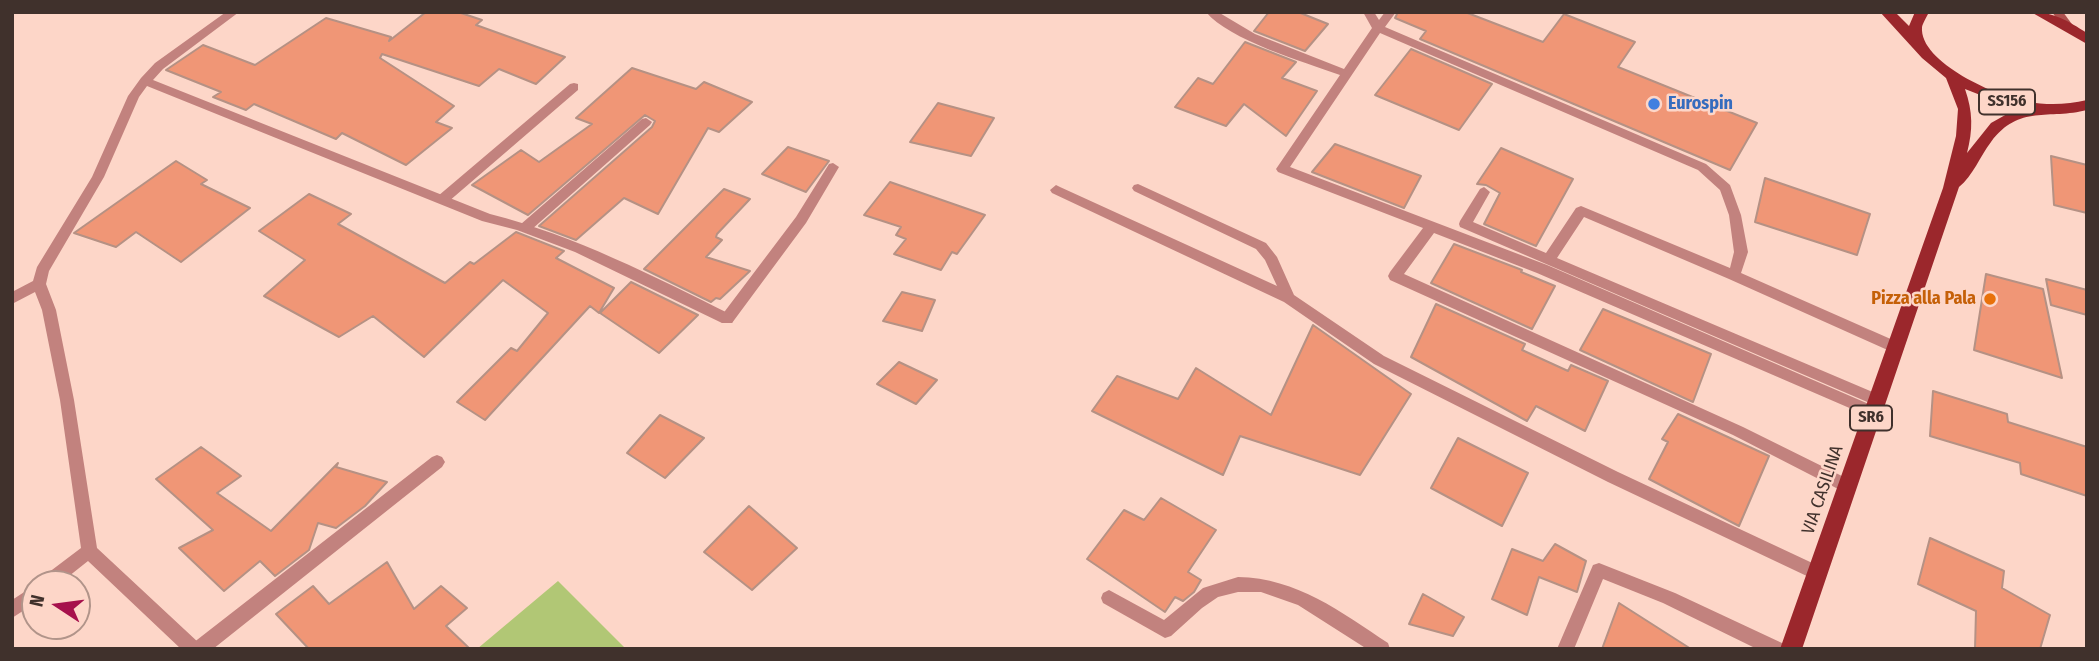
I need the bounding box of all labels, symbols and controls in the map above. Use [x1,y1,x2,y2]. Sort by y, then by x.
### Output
road number: SS156 [1979,90,2035,114]
place label: Eurospin [1668,93,1733,115]
marker: Eurospin [1646,96,1662,112]
place label: Pizza alla Pala [1871,288,1976,310]
marker: Pizza alla Pala [1982,291,1998,307]
road number: SR6 [1850,406,1892,430]
street label: VIA CASILINA [1798,443,1848,537]
north arrow [21,570,91,640]
text: N [25,592,49,609]

